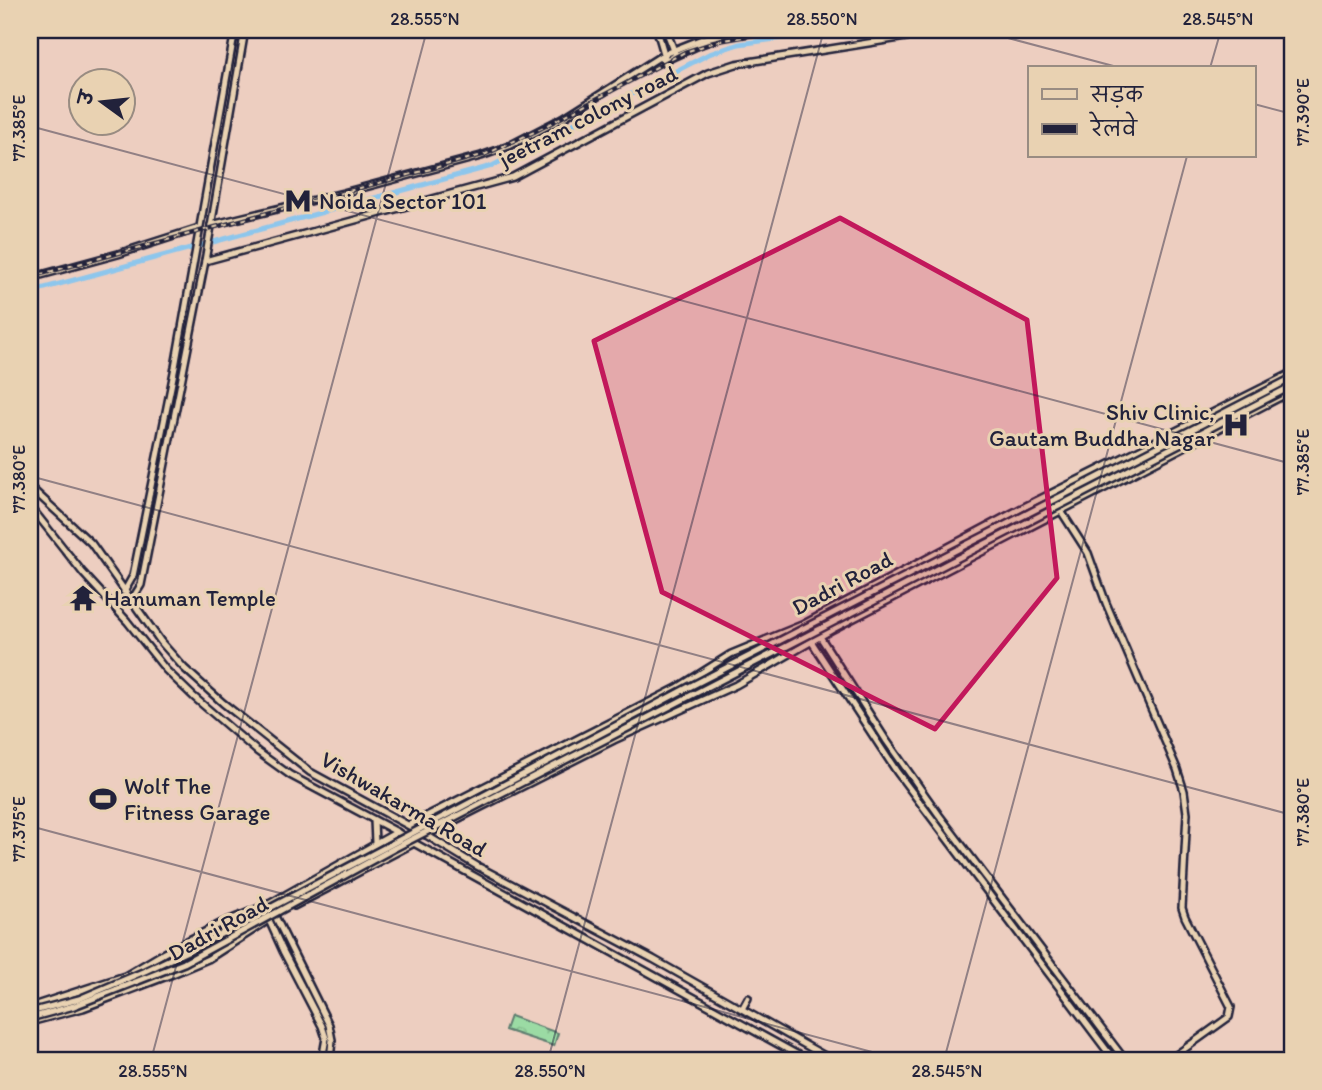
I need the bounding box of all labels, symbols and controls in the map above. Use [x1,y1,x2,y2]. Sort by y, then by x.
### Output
text: 28.555°N [390,8,460,30]
text: 28.550°N [786,8,858,30]
text: 28.545°N [1183,8,1253,30]
street label: jeetram colony road [493,59,682,174]
north arrow [66,66,136,136]
legend [1028,66,1256,158]
text: 77.390°E [1292,78,1314,146]
text: सड़क [1090,82,1144,108]
text: उ [73,86,99,109]
text: 77.385°E [8,95,30,161]
text: रेलवे [1088,111,1138,141]
metro station icon: Noida Sector 101 [283,186,313,216]
place label: Noida Sector 101 [319,187,487,215]
place label: Shiv Clinic, Gautam Buddha Nagar [989,398,1215,452]
hospital icon: Shiv Clinic, Gautam Buddha Nagar [1221,410,1251,440]
text: 77.385°E [1292,429,1314,495]
text: 77.380°E [8,445,30,513]
street label: Dadri Road [787,545,898,621]
temple icon: Hanuman Temple [68,583,98,613]
place label: Hanuman Temple [104,584,276,612]
street label: Vishwakarma Road [316,745,493,863]
place label: Wolf The Fitness Garage [124,772,270,826]
text: 77.380°E [1292,778,1314,846]
sports icon: Wolf The Fitness Garage [88,784,118,814]
text: 77.375°E [8,796,30,862]
street label: Dadri Road [163,889,273,967]
text: 28.555°N [118,1060,188,1082]
text: 28.550°N [514,1060,586,1082]
text: 28.545°N [912,1060,982,1082]

